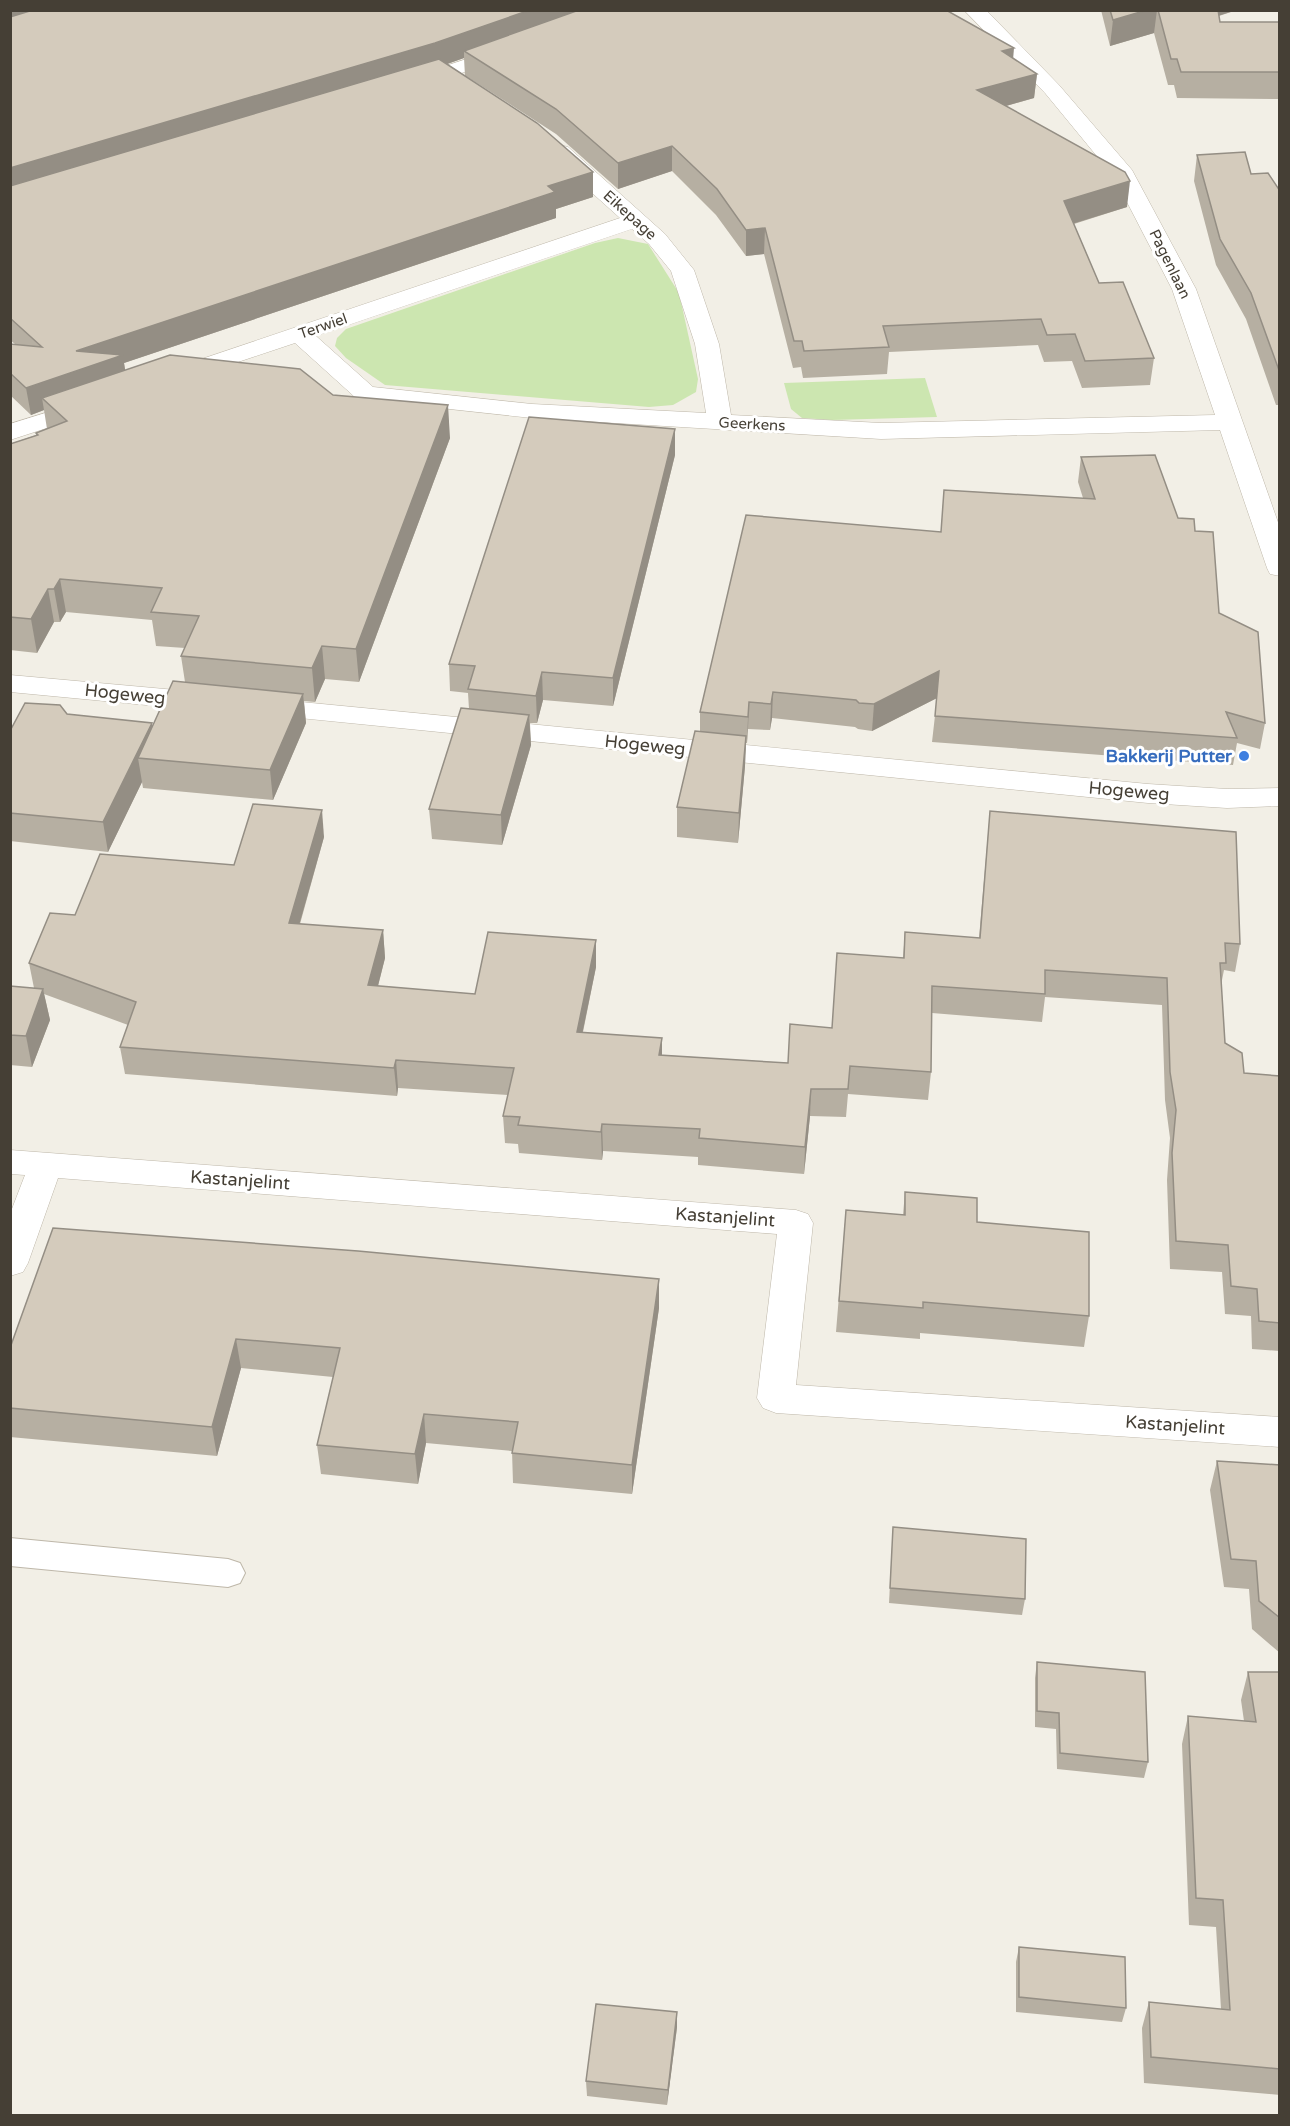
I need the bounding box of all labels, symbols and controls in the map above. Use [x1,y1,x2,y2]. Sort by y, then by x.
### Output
street label: Eikepage [600,186,660,244]
street label: Pagenlaan [1145,226,1195,302]
street label: Terwiel [296,309,350,343]
street label: Geerkens [718,413,786,435]
street label: Hogeweg [83,679,167,709]
street label: Hogeweg [603,730,687,760]
place label: Bakkerij Putter [1105,745,1233,767]
marker: Bakkerij Putter [1237,749,1251,763]
street label: Hogeweg [1087,776,1171,806]
street label: Kastanjelint [189,1166,291,1194]
street label: Kastanjelint [674,1203,776,1231]
street label: Kastanjelint [1124,1411,1226,1439]

